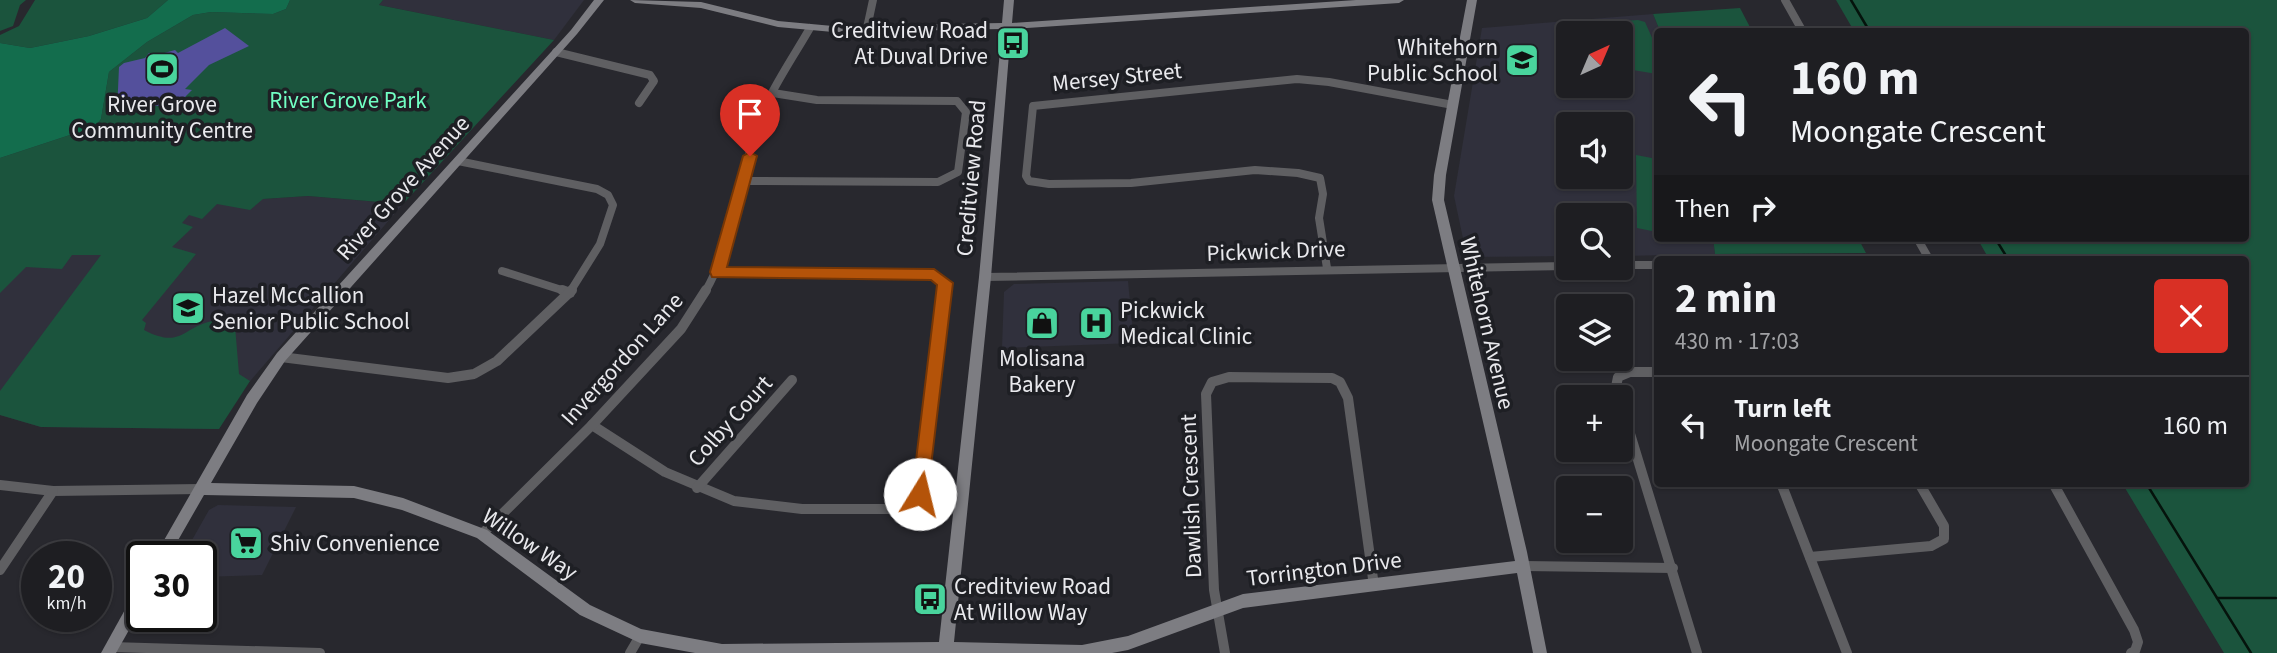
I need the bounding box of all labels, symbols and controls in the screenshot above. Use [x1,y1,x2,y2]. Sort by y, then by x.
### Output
place label: Creditview Road At Duval Drive [831,14,988,73]
north arrow [1556,21,1633,98]
map controls [1556,21,1633,553]
bus stop icon: Creditview Road At Duval Drive [994,24,1032,62]
place label: Whitehorn Public School [1367,31,1498,90]
school or university icon: Whitehorn Public School [1503,41,1541,79]
text: 160 m [1790,44,1919,114]
sports icon: River Grove Community Centre [143,50,181,88]
street label: Mersey Street [1051,54,1184,100]
icon: left [1675,56,1766,147]
park label: River Grove Park [269,84,427,117]
pin [720,84,780,156]
place label: River Grove Community Centre [71,88,253,147]
icon: arrive [731,95,769,133]
street label: Creditview Road [948,98,994,258]
street label: River Grove Avenue [329,108,477,268]
text: Moongate Crescent [1790,109,2046,155]
button: sound [1556,112,1633,189]
icon: right [1744,189,1782,227]
text: Then [1675,190,1730,227]
button: search [1556,203,1633,280]
street label: Pickwick Drive [1206,232,1346,270]
street label: Whitehorn Avenue [1451,233,1523,413]
text: 2 min [1675,269,1777,329]
place label: Hazel McCallion Senior Public School [212,279,410,338]
button: close [2154,279,2228,353]
street label: Invergordon Lane [553,285,691,433]
school or university icon: Hazel McCallion Senior Public School [169,289,207,327]
place label: Pickwick Medical Clinic [1120,294,1252,353]
button: layers [1556,294,1633,371]
shop icon: Molisana Bakery [1023,304,1061,342]
hospital icon: Pickwick Medical Clinic [1077,304,1115,342]
text: 430 m · 17:03 [1675,325,1799,358]
place label: Molisana Bakery [999,342,1085,401]
street label: Colby Court [680,368,780,474]
button: + [1556,385,1633,462]
text: Turn left [1734,390,1831,427]
icon: left [1675,406,1713,444]
text: 160 m [2162,407,2228,444]
street label: Dawlish Crescent [1172,413,1210,579]
text: Moongate Crescent [1734,427,1918,460]
position arrow [883,457,957,531]
button: − [1556,476,1633,553]
street label: Willow Way [476,500,585,588]
supermarket icon: Shiv Convenience [227,524,265,562]
place label: Shiv Convenience [270,527,440,560]
speed limit sign: 30 [126,541,217,632]
street label: Torrington Drive [1245,543,1403,595]
text: 20 [48,552,85,602]
place label: Creditview Road At Willow Way [954,570,1111,629]
bus stop icon: Creditview Road At Willow Way [911,580,949,618]
text: km/h [47,591,86,616]

